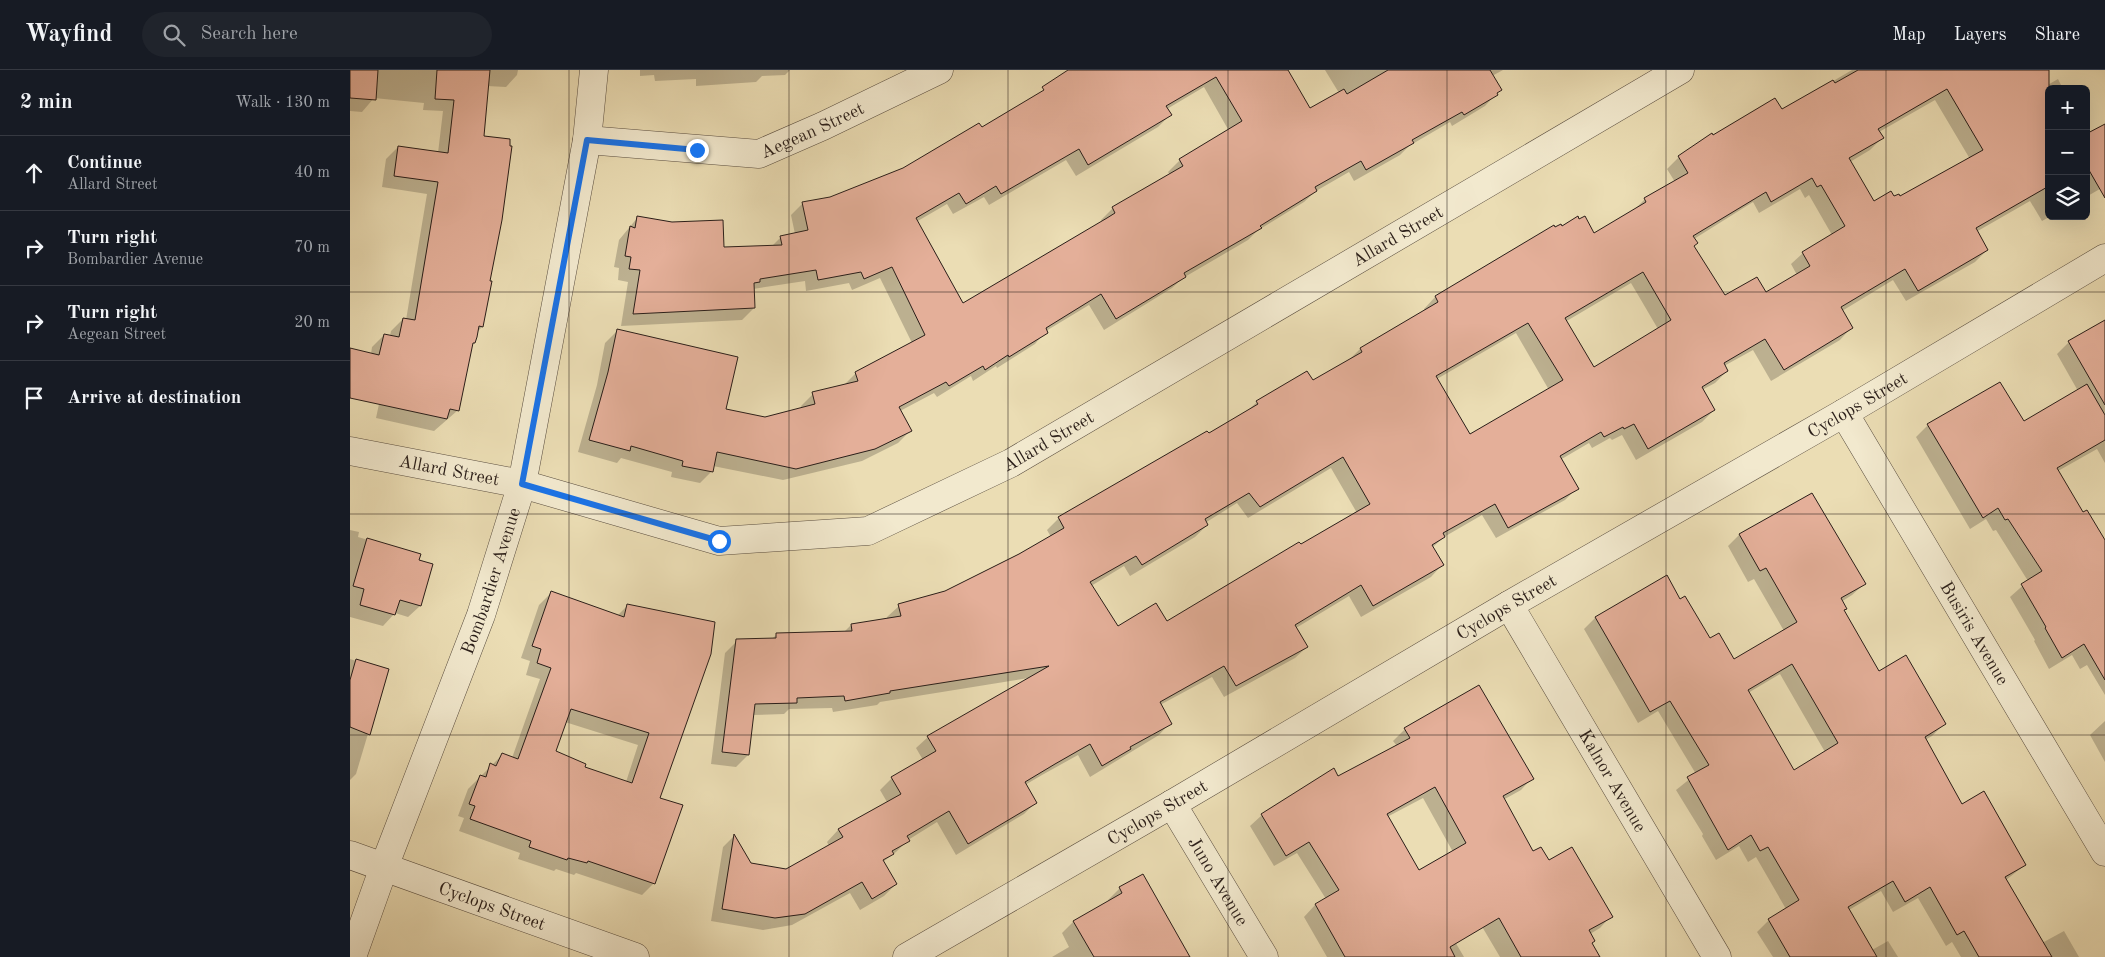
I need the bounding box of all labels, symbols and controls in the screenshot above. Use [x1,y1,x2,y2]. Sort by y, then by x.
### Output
search box [142,12,492,57]
icon: search [160,21,188,49]
text: Wayfind [25,23,112,47]
text: Search here [200,25,298,44]
text: Map [1892,26,1926,44]
text: Layers [1954,26,2006,44]
text: Share [2034,26,2080,44]
map controls [2045,85,2090,220]
button: + [2045,85,2090,130]
text: 2 min [20,92,73,113]
text: Walk · 130 m [235,95,330,111]
street label: Aegean Street [758,100,867,162]
button: − [2045,130,2090,175]
route end [686,139,709,162]
text: Continue [67,154,142,173]
icon: ahead [20,159,48,187]
text: 40 m [294,165,330,181]
button: layers [2045,175,2090,220]
text: Allard Street [67,177,158,193]
street label: Allard Street [1349,203,1446,270]
text: Turn right [67,229,157,248]
icon: right [20,234,48,262]
text: 70 m [294,240,330,256]
text: Bombardier Avenue [67,252,203,268]
text: Turn right [67,304,157,323]
icon: right [20,309,48,337]
text: 20 m [294,315,330,331]
text: Aegean Street [67,327,166,343]
street label: Cyclops Street [1805,370,1911,442]
icon: arrive [20,384,48,412]
text: Arrive at destination [67,389,241,408]
street label: Allard Street [1000,408,1097,475]
street label: Allard Street [397,453,501,489]
street label: Bombardier Avenue [459,506,524,657]
route start [708,530,731,553]
street label: Cyclops Street [1454,572,1560,644]
street label: Busiris Avenue [1936,579,2012,688]
street label: Kalnor Avenue [1575,727,1649,836]
street label: Cyclops Street [1105,777,1211,849]
street label: Juno Avenue [1184,834,1251,929]
street label: Cyclops Street [436,879,548,934]

